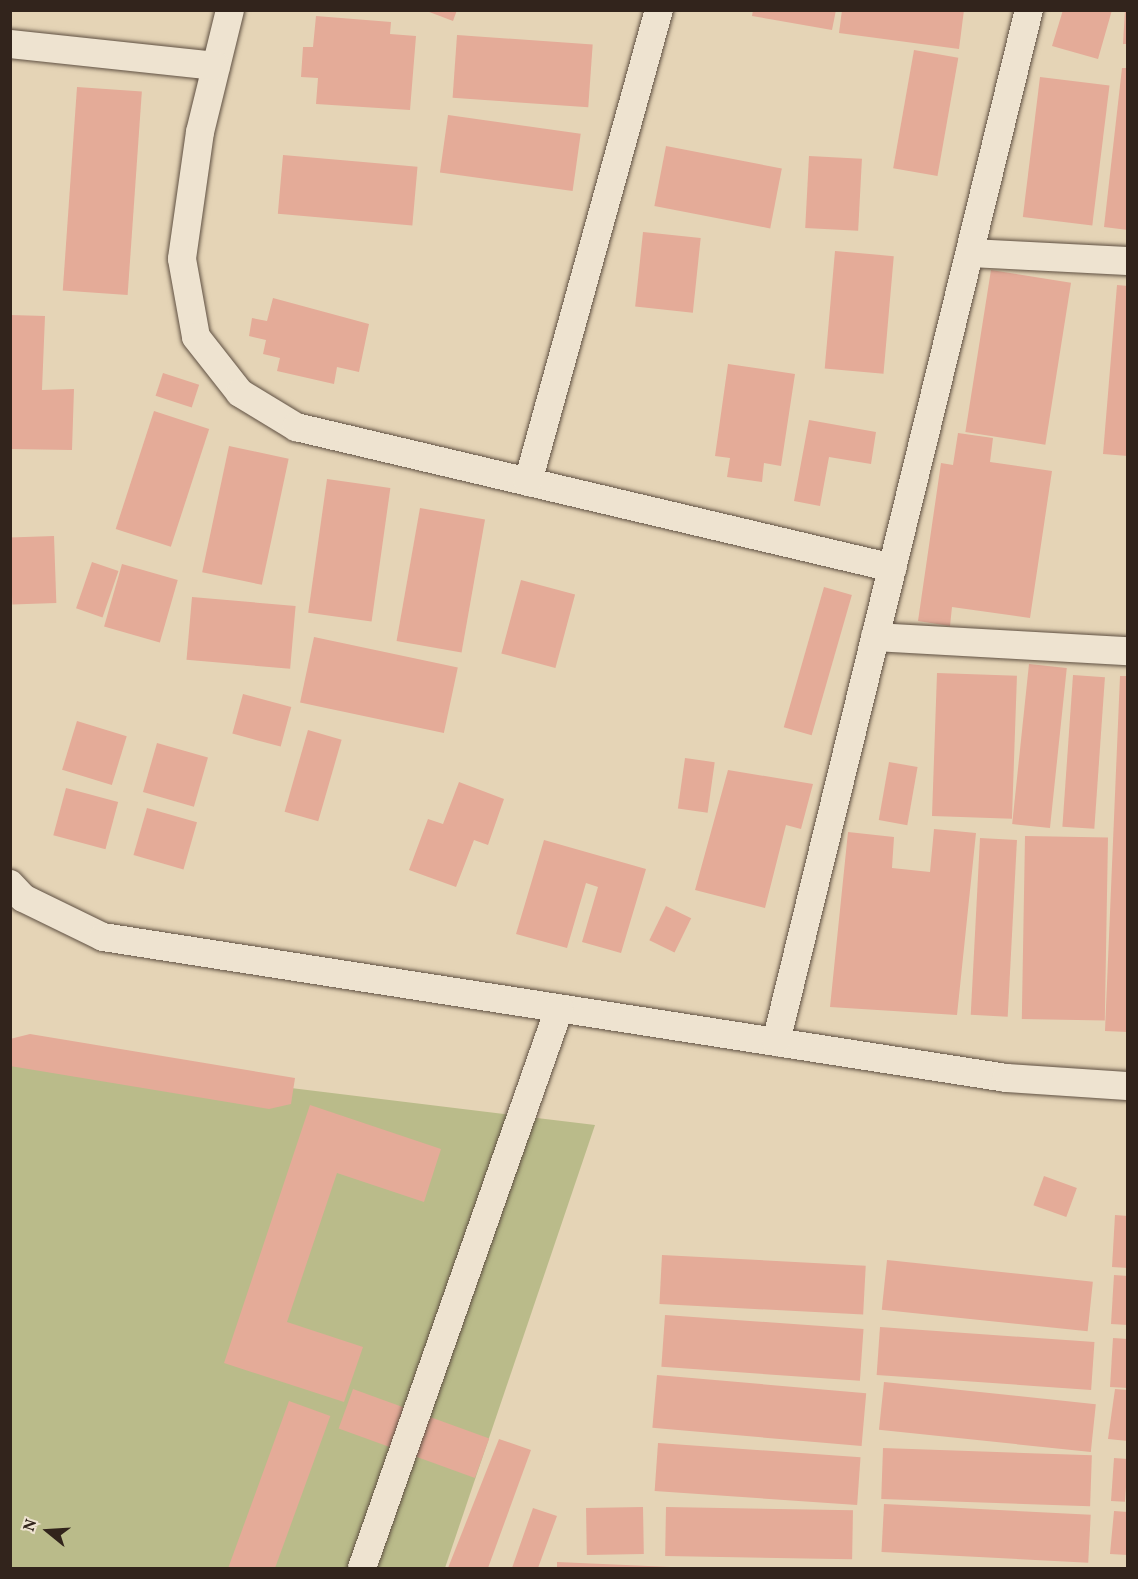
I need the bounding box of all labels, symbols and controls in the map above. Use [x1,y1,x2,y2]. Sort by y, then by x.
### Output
north arrow [18,1501,78,1561]
text: N [19,1517,43,1534]

